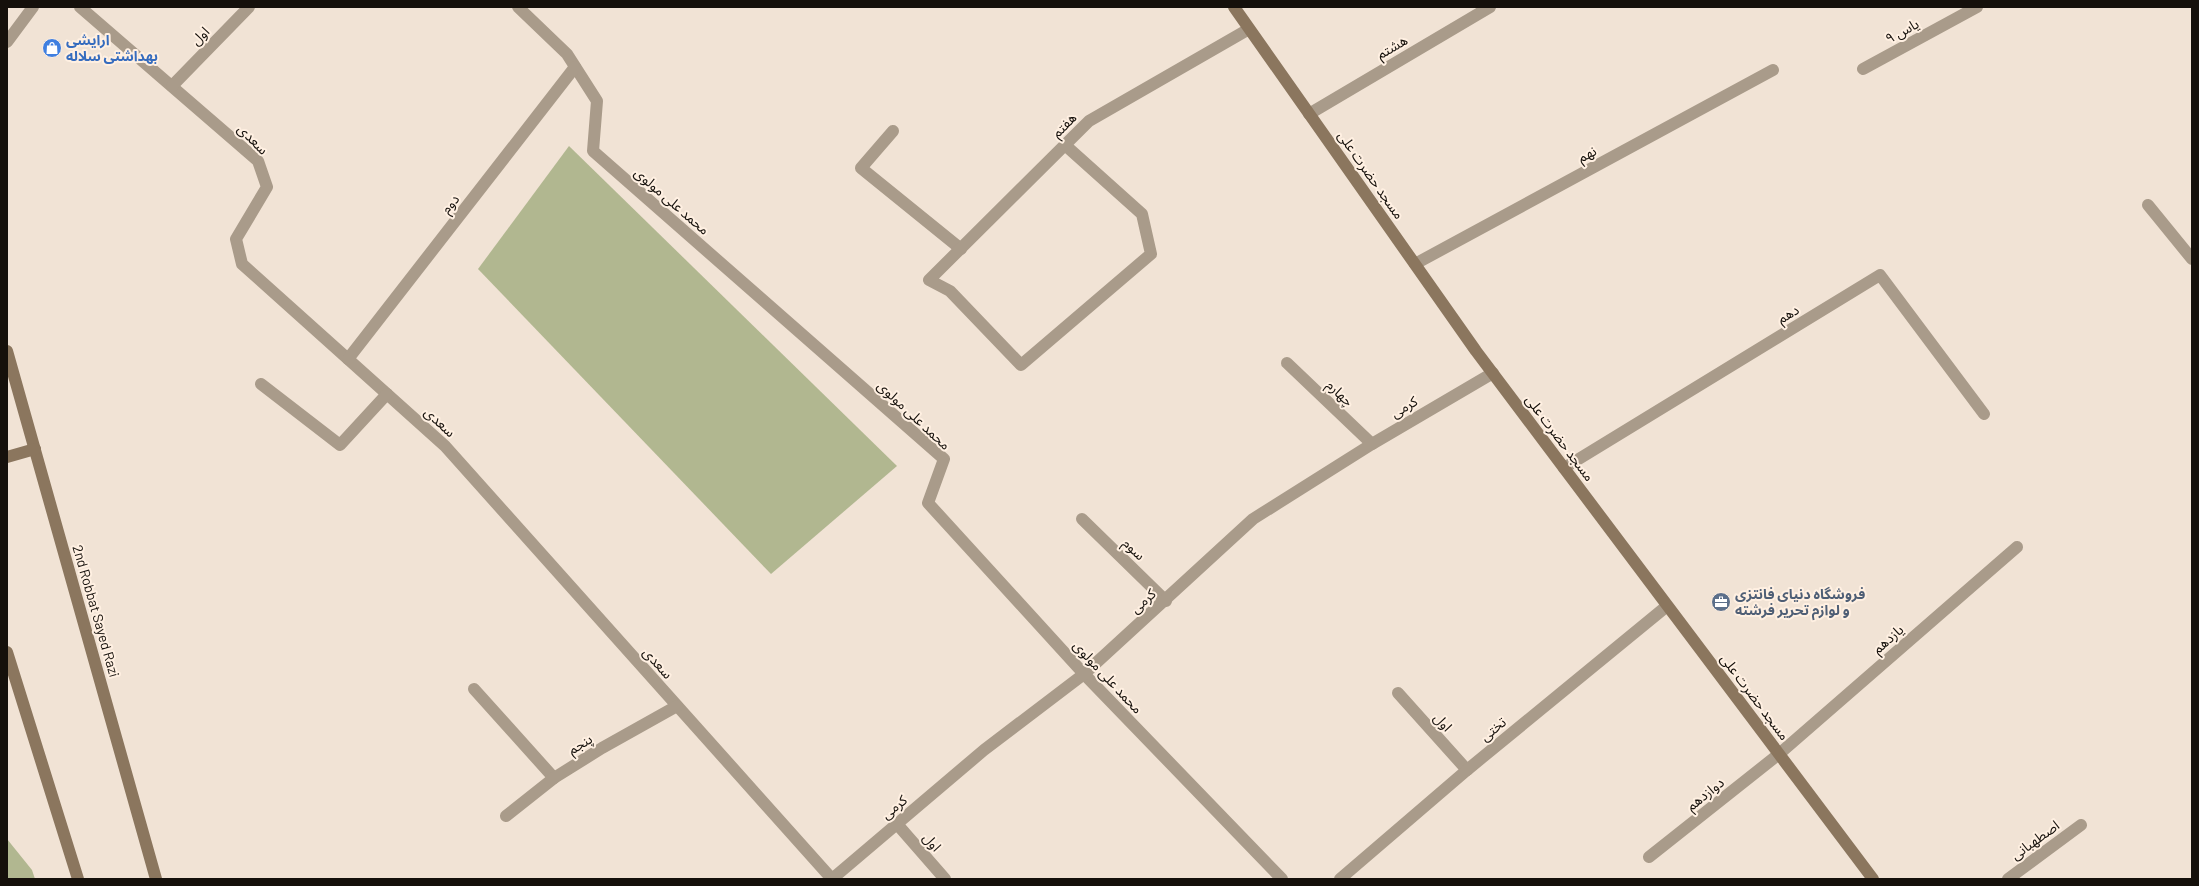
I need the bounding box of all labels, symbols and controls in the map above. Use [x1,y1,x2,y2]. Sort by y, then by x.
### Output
street label: یاس ۹ [1882,14,1922,48]
street label: اول [187,23,213,49]
place label: ارایشی بهداشتی سلاله [66,31,158,64]
street label: هشتم [1373,31,1412,65]
shop icon: ارایشی بهداشتی سلاله [41,37,63,59]
street label: هفتم [1048,109,1082,143]
street label: سعدی [234,120,272,158]
street label: مسجد حضرت علی [1334,127,1408,223]
street label: نهم [1575,142,1601,168]
street label: محمد علی مولوی [631,163,713,239]
street label: دوم [437,190,465,219]
street label: دهم [1774,300,1804,329]
street label: محمد علی مولوی [874,376,954,454]
street label: چهارم [1321,376,1357,412]
street label: مسجد حضرت علی [1522,391,1598,485]
street label: کرمی [1387,392,1421,422]
street label: سعدی [421,403,459,441]
street label: سوم [1118,534,1149,565]
street label: 2nd Robbat Sayed Razi [69,543,123,679]
street label: کرمی [1126,585,1160,617]
place label: فروشگاه دنیای فانتزی و لوازم تحریر فرشته [1735,585,1865,621]
office icon: فروشگاه دنیای فانتزی و لوازم تحریر فرشته [1710,591,1732,613]
street label: یازدهم [1869,621,1909,659]
street label: محمد علی مولوی [1069,637,1147,717]
street label: سعدی [639,643,677,683]
street label: مسجد حضرت علی [1717,650,1793,744]
street label: اول [1430,709,1456,735]
street label: تختی [1476,713,1510,745]
street label: پنجم [564,730,597,760]
street label: دوازدهم [1682,773,1729,816]
street label: کرمی [877,791,911,823]
street label: اصطهبانی [2007,816,2063,864]
street label: اول [919,829,945,855]

